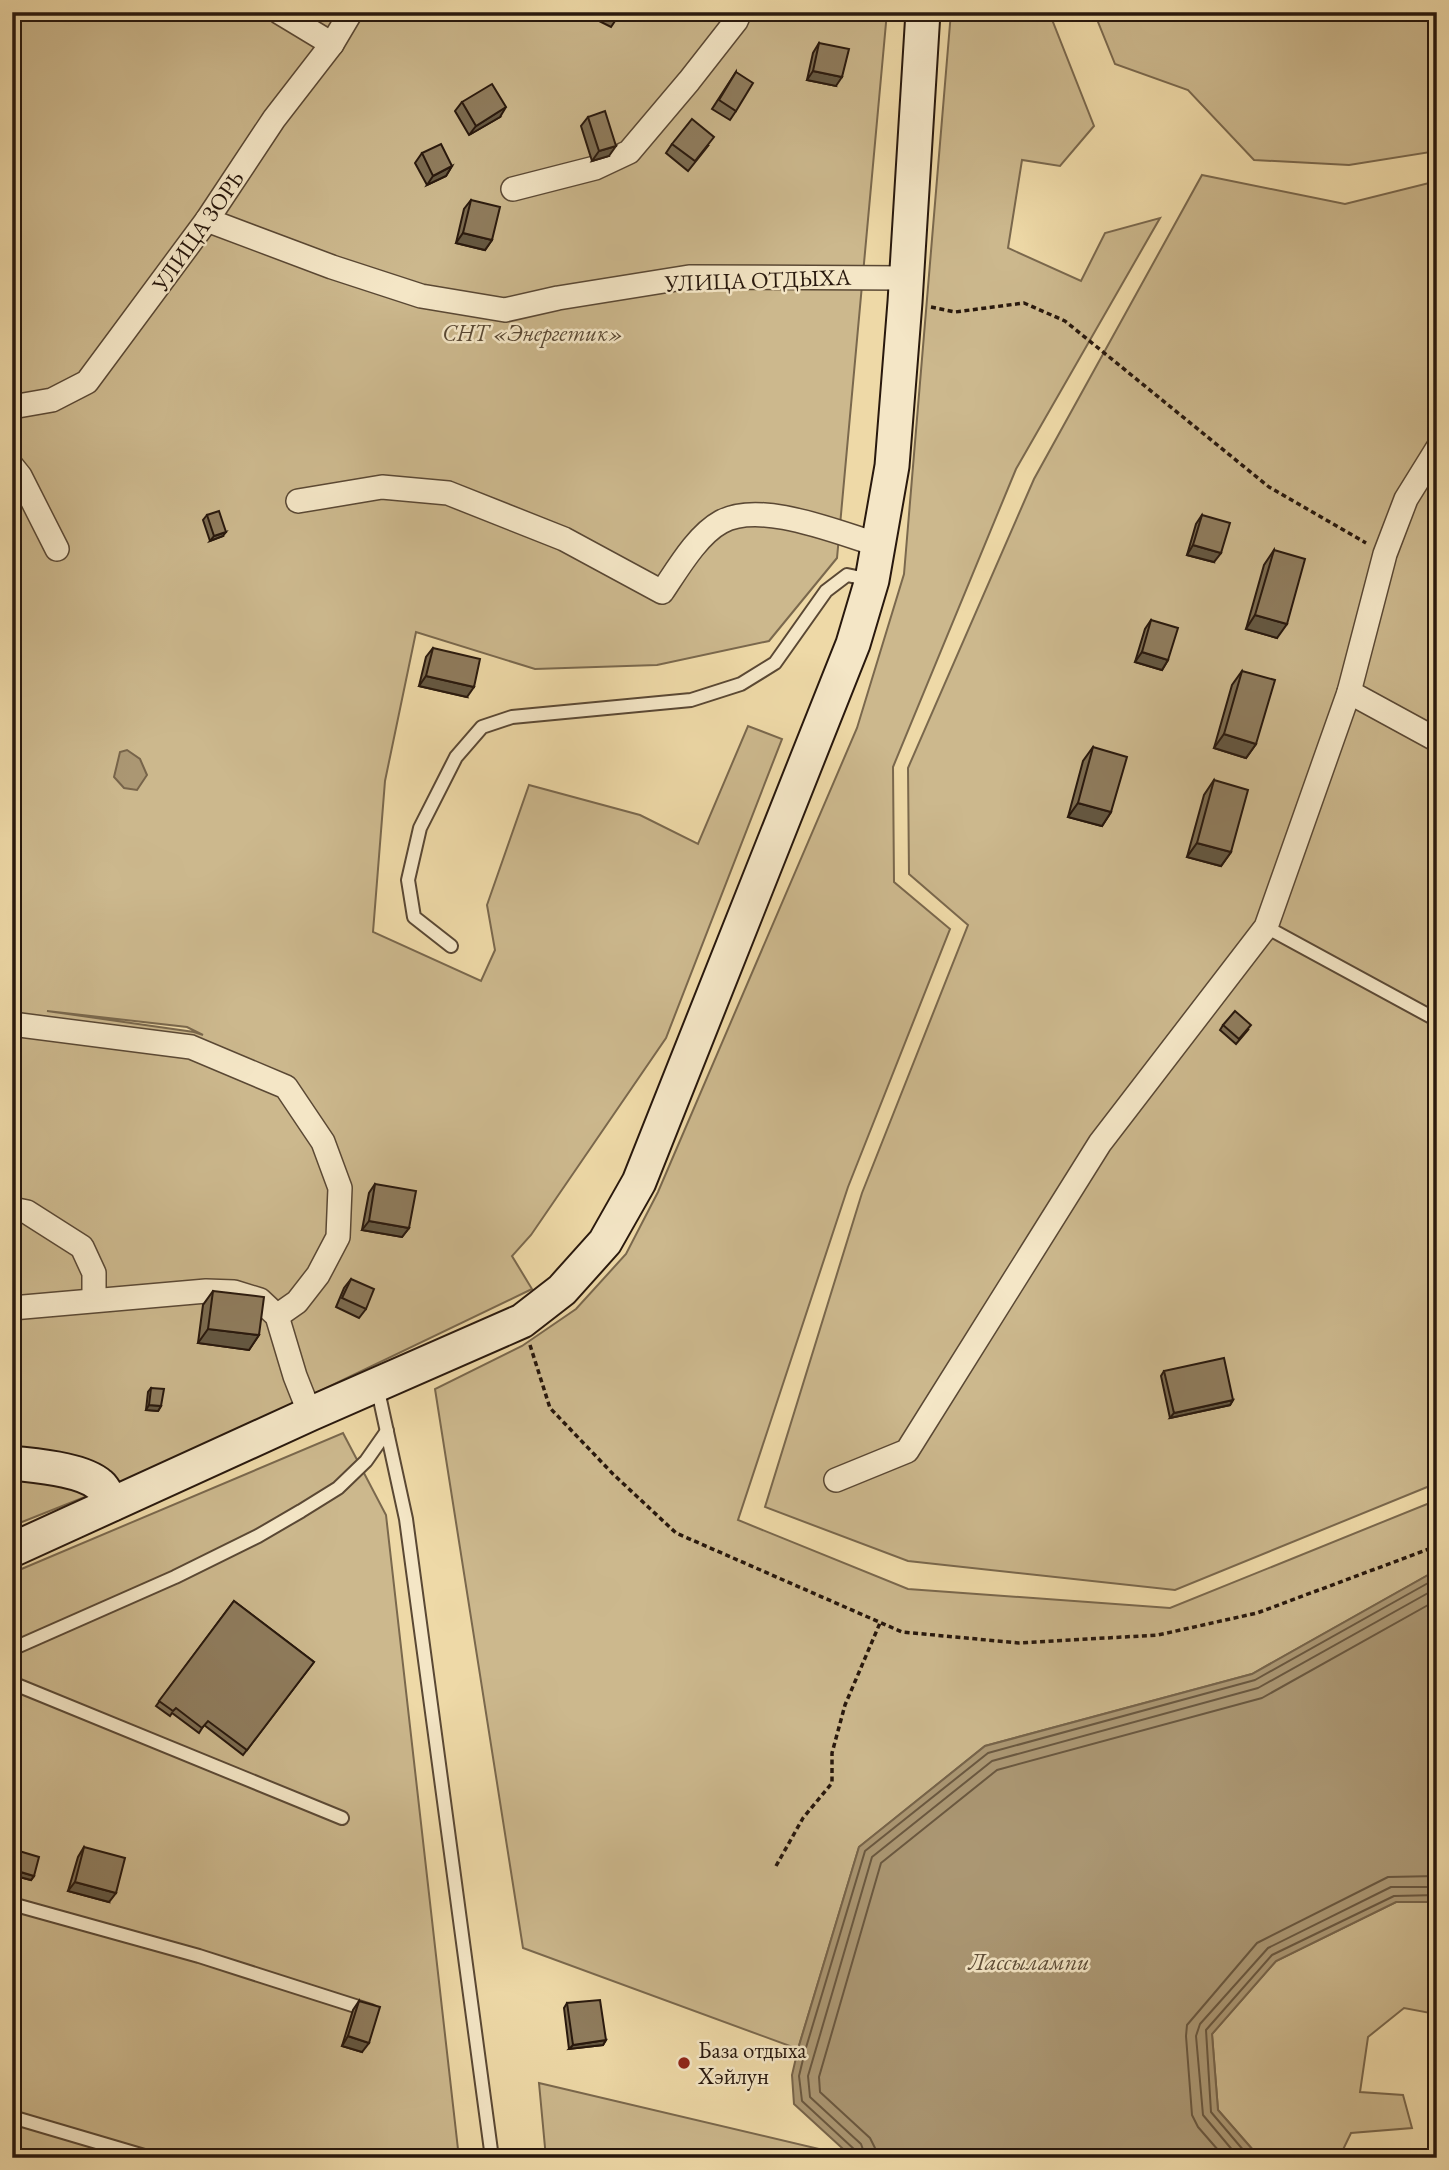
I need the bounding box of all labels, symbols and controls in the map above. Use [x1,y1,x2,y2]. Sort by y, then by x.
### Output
street label: УЛИЦА ЗОРЬ [145,165,251,298]
street label: УЛИЦА ОТДЫХА [663,262,853,298]
park label: СНТ «Энергетик» [442,318,624,348]
water label: Лассылампи [967,1946,1090,1977]
place label: База отдыха Хэйлун [697,2035,807,2091]
marker: База отдыха Хэйлун [676,2055,692,2071]

